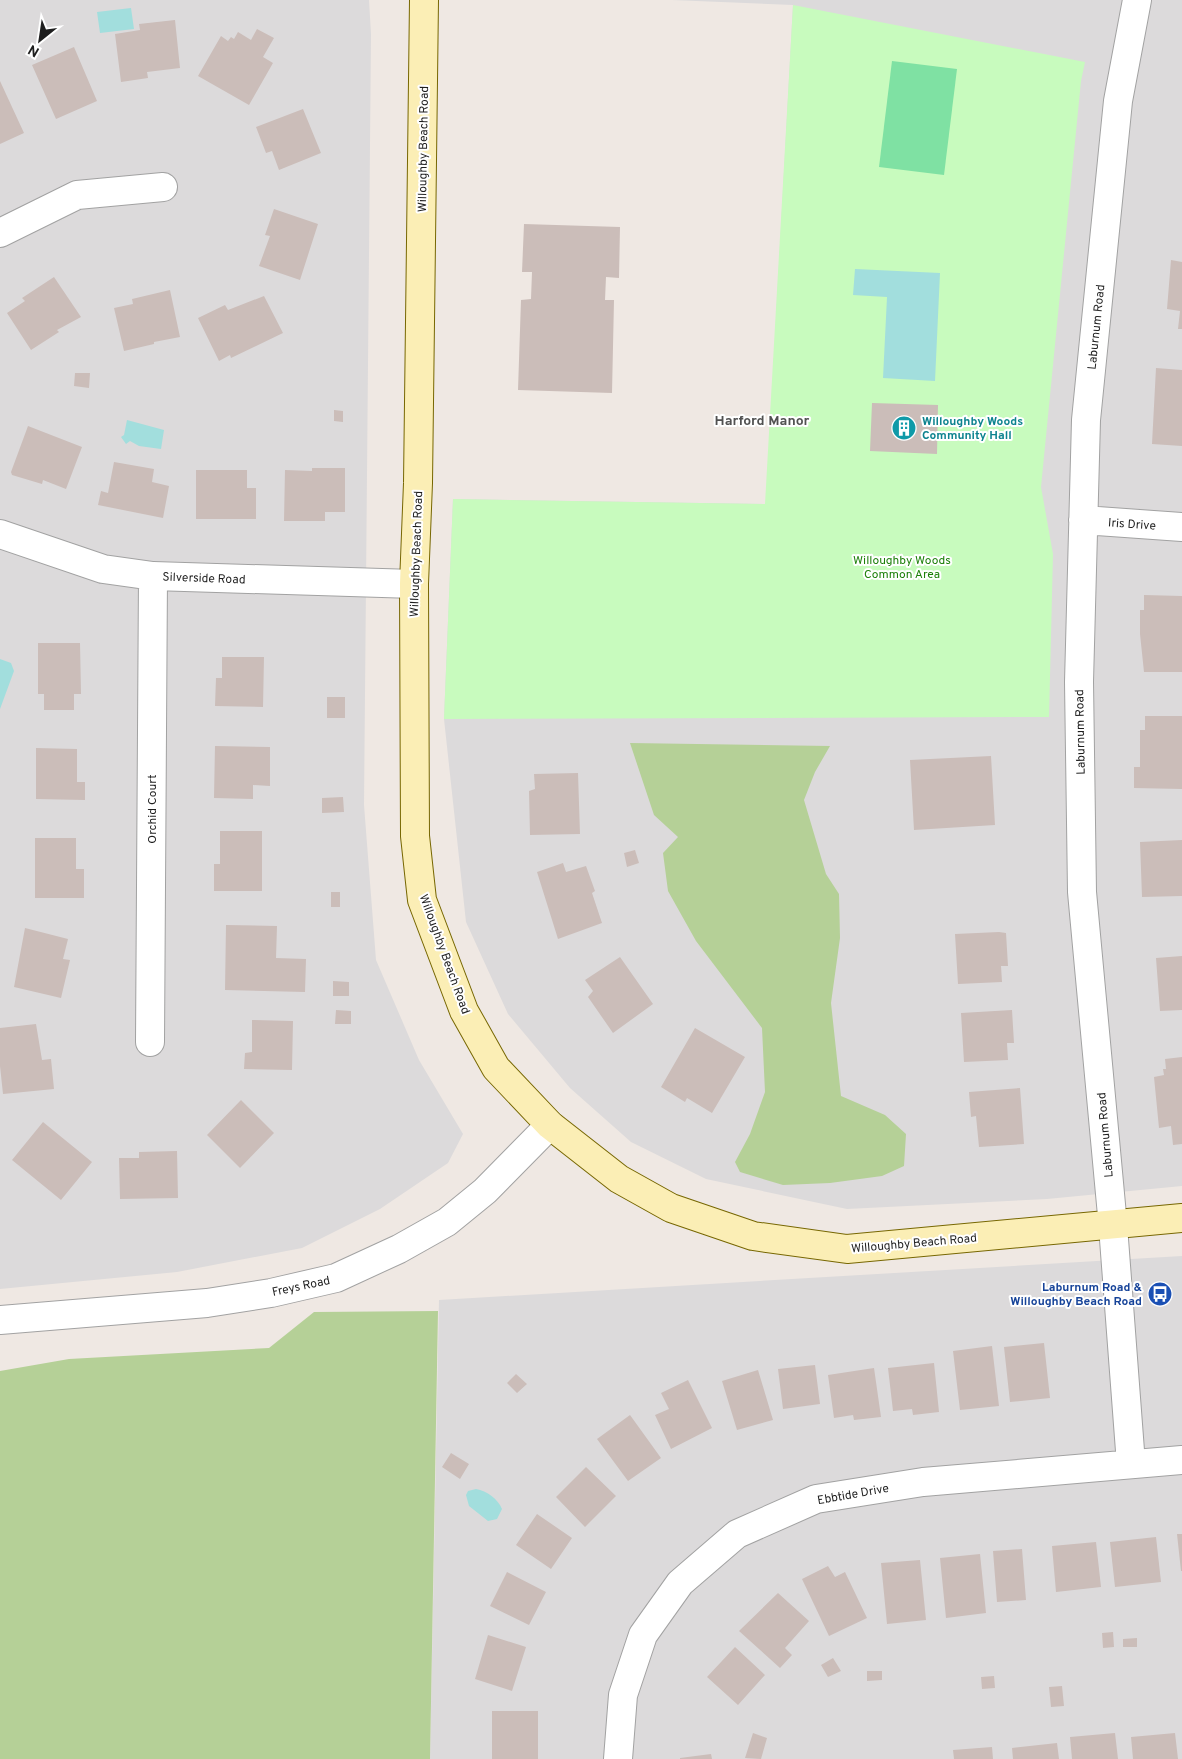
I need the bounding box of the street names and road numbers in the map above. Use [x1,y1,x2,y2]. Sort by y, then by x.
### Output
street label: Willoughby Beach Road [415,86,433,212]
street label: Laburnum Road [1085,284,1109,370]
street label: Willoughby Beach Road [407,491,427,617]
street label: Iris Drive [1107,515,1156,535]
street label: Silverside Road [162,570,246,588]
street label: Laburnum Road [1072,689,1090,775]
street label: Orchid Court [145,774,161,844]
street label: Willoughby Beach Road [415,892,473,1016]
street label: Laburnum Road [1094,1092,1118,1178]
street label: Willoughby Beach Road [850,1231,978,1257]
street label: Freys Road [271,1273,332,1301]
street label: Ebbtide Drive [816,1481,890,1509]

